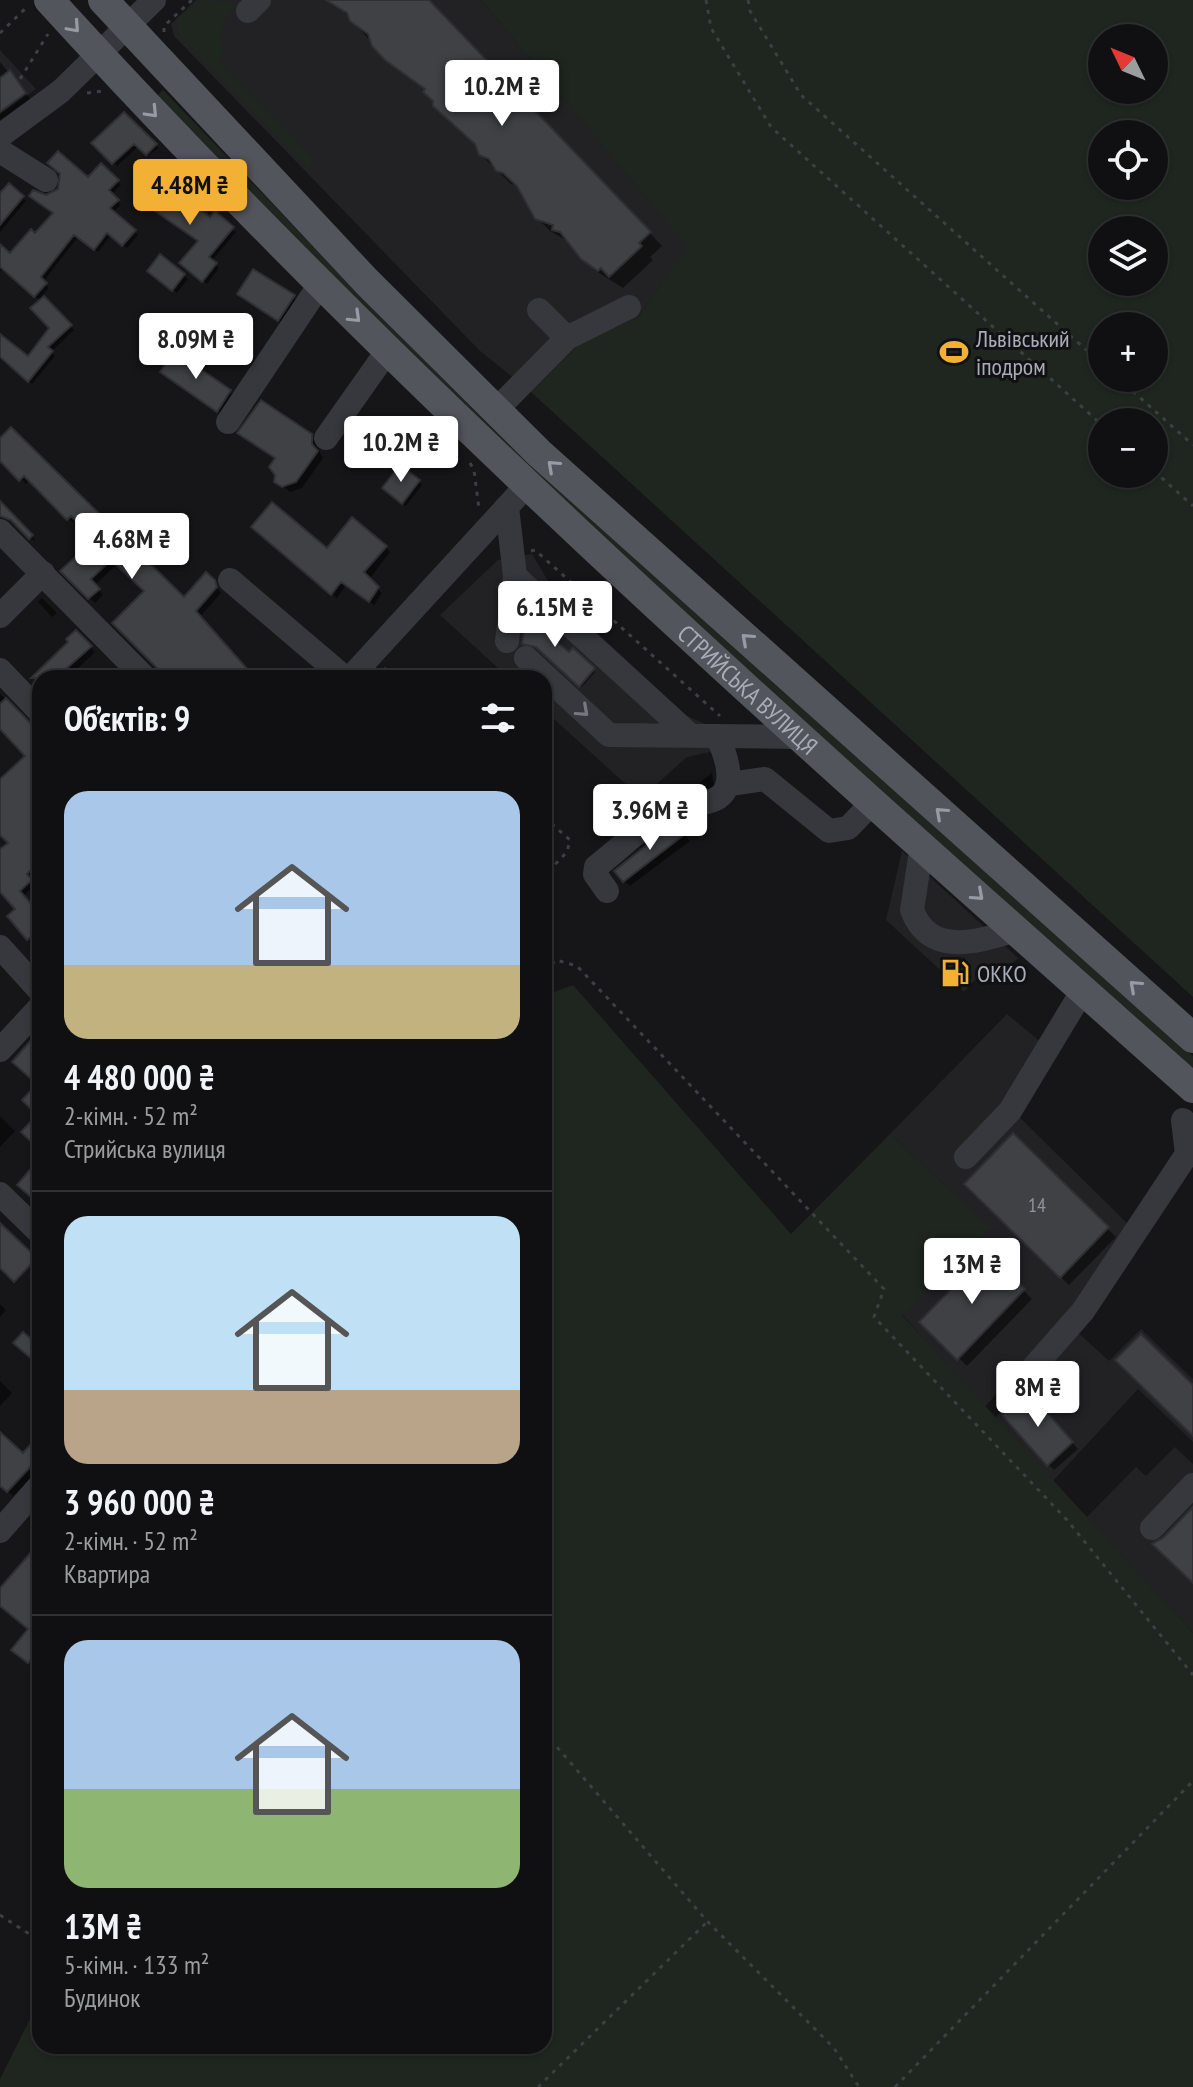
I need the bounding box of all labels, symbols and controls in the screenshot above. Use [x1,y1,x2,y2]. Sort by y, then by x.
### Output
one-way arrow [64,18,79,33]
north arrow [1088,24,1168,104]
map controls [1088,24,1168,488]
pin: 10.2M ₴ [428,60,576,128]
text: 10.2M ₴ [463,69,541,102]
one-way arrow [143,103,158,117]
button: locate [1088,120,1168,200]
pin: 4.48M ₴ [116,159,264,227]
text: 4.48M ₴ [151,168,229,201]
button: layers [1088,216,1168,296]
one-way arrow [346,308,360,322]
button: + [1088,312,1168,392]
pin: 8.09M ₴ [122,313,270,381]
text: 8.09M ₴ [157,322,235,355]
place label: Львівський іподром [975,323,1070,382]
sports icon: Львівський іподром [939,337,969,367]
button: − [1088,408,1168,488]
pin: 10.2M ₴ [327,416,475,484]
text: 10.2M ₴ [362,425,440,458]
one-way arrow [548,461,563,476]
pin: 4.68M ₴ [58,513,206,581]
text: 4.68M ₴ [93,522,171,555]
pin: 6.15M ₴ [481,581,629,649]
text: 6.15M ₴ [516,590,594,623]
street label: СТРИЙСЬКА ВУЛИЦЯ [671,618,824,761]
one-way arrow [742,635,757,649]
text: Об’єктів: 9 [64,696,190,740]
icon: filters [476,696,520,740]
one-way arrow [574,701,589,716]
pin: 3.96M ₴ [576,784,724,852]
text: 3.96M ₴ [611,793,689,826]
one-way arrow [936,807,950,822]
icon: home [220,843,364,987]
one-way arrow [969,886,984,900]
fuel station icon: ОККО [940,958,970,988]
place label: ОККО [977,958,1027,989]
one-way arrow [1129,981,1144,996]
text: 4 480 000 ₴ [64,1055,215,1099]
text: 2-кімн. · 52 m² [64,1099,198,1132]
text: Стрийська вулиця [64,1132,226,1165]
house number: 14 [1028,1192,1046,1218]
pin: 13M ₴ [916,1238,1028,1306]
text: 13M ₴ [942,1247,1002,1280]
icon: home [220,1268,364,1412]
pin: 8M ₴ [991,1361,1085,1429]
text: 8M ₴ [1014,1370,1062,1403]
text: 3 960 000 ₴ [64,1480,215,1524]
text: 2-кімн. · 52 m² [64,1524,198,1557]
text: Квартира [64,1557,150,1590]
icon: home [220,1692,364,1836]
text: 13M ₴ [64,1904,142,1948]
text: 5-кімн. · 133 m² [64,1948,209,1981]
text: Будинок [64,1981,140,2014]

